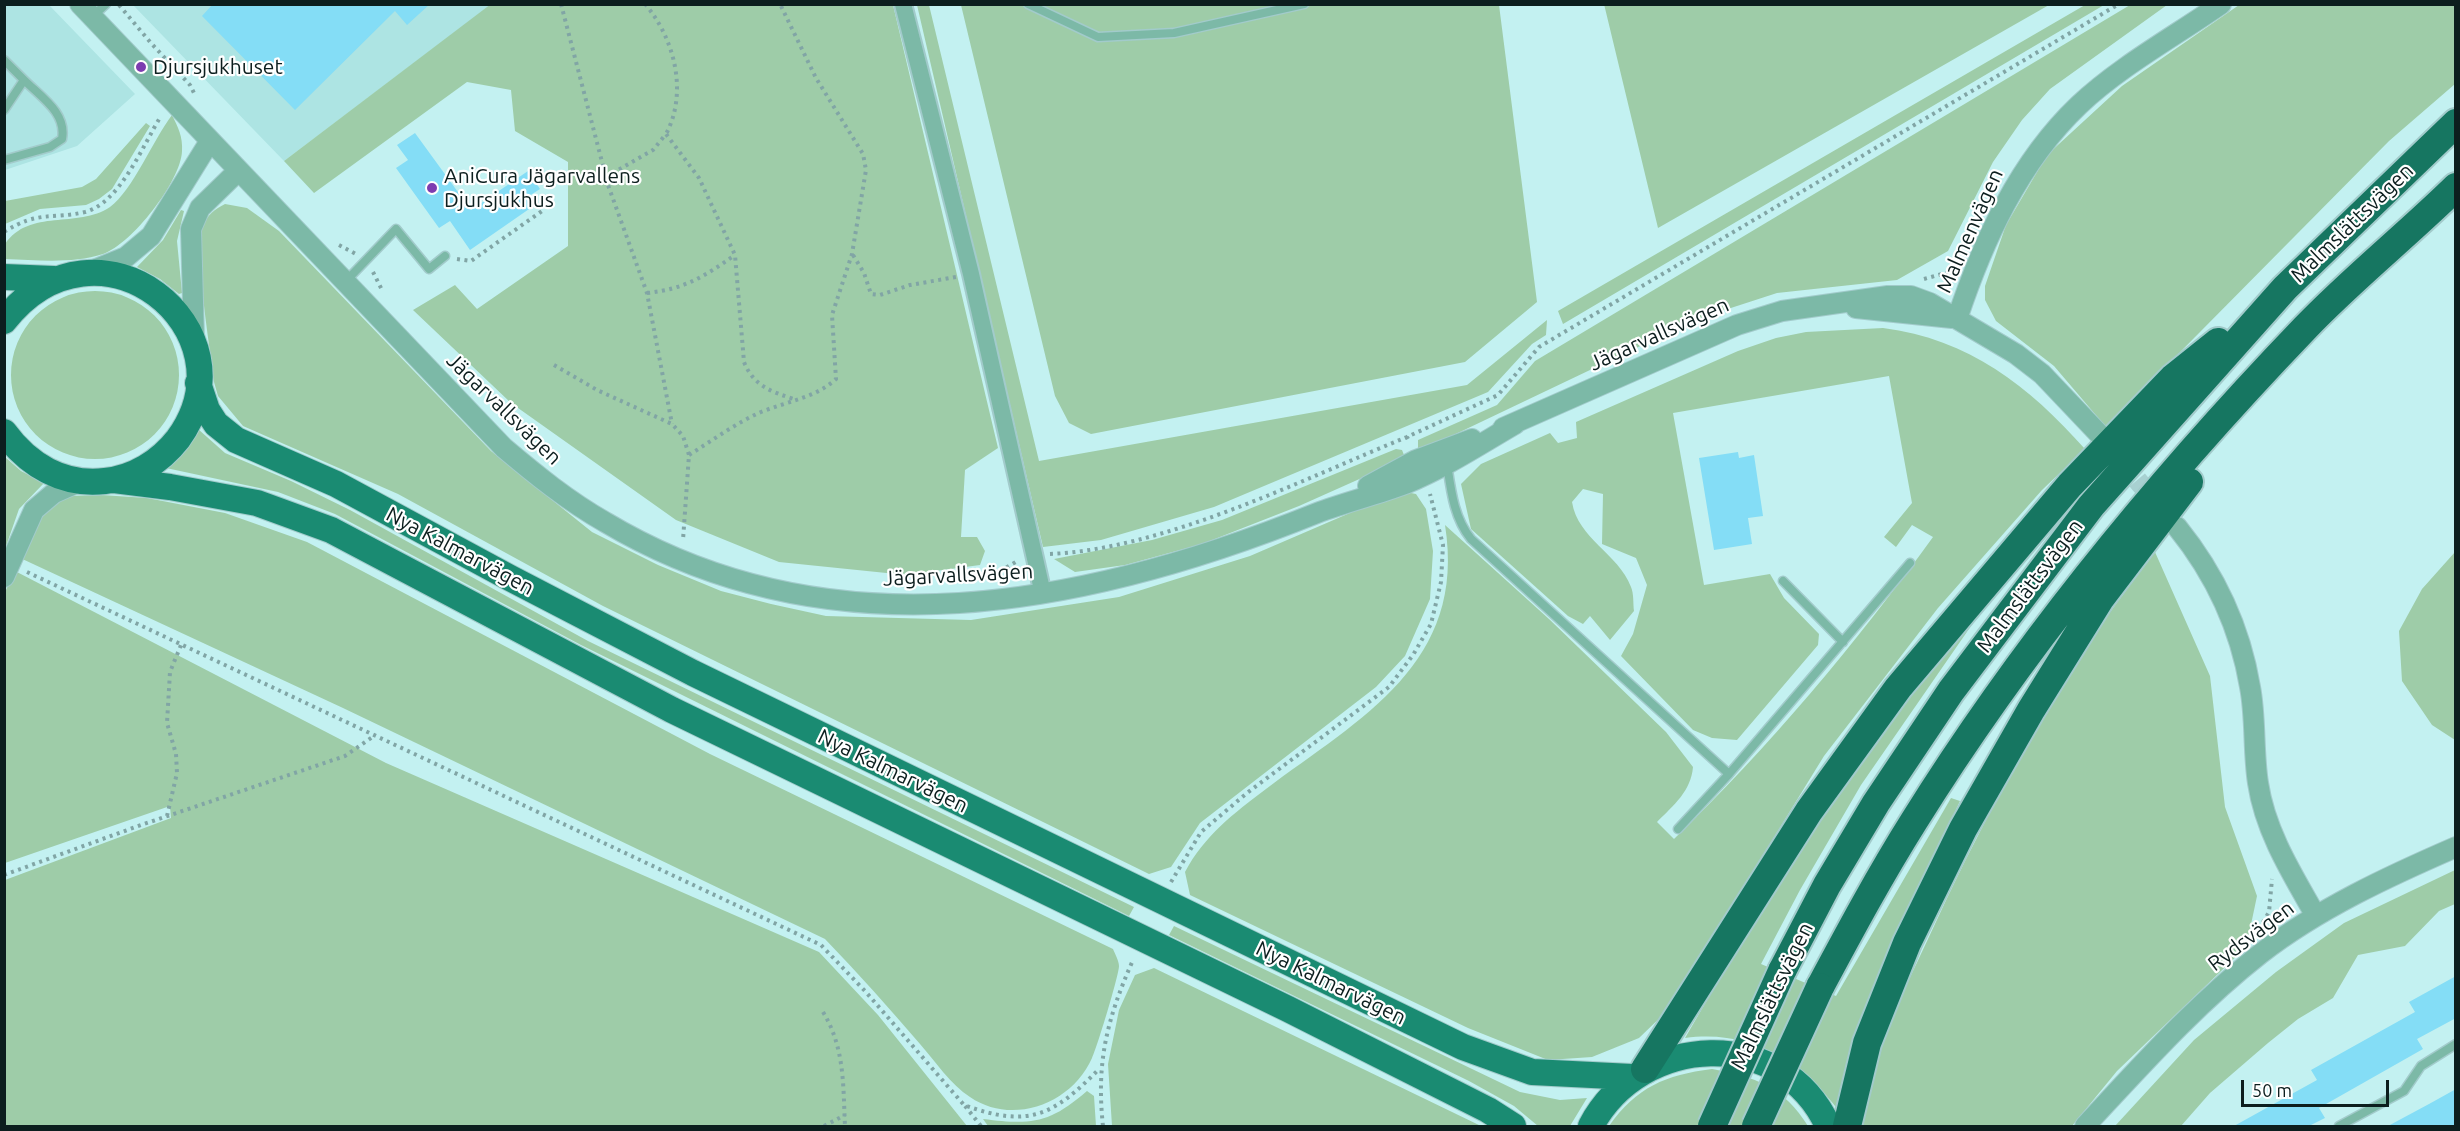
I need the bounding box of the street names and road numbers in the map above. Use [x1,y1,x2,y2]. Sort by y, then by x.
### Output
street label: Malmslättsvägen [2286,158,2418,288]
street label: Malmenvägen [1931,165,2009,297]
street label: Jägarvallsvägen [1585,292,1733,376]
street label: Jägarvallsvägen [441,348,567,470]
street label: Nya Kalmarvägen [382,501,538,601]
street label: Malmslättsvägen [1972,514,2088,658]
street label: Jägarvallsvägen [882,558,1034,592]
street label: Nya Kalmarvägen [814,724,972,818]
street label: Rydsvägen [2203,895,2299,977]
street label: Malmslättsvägen [1726,918,1818,1074]
street label: Nya Kalmarvägen [1252,936,1410,1030]

